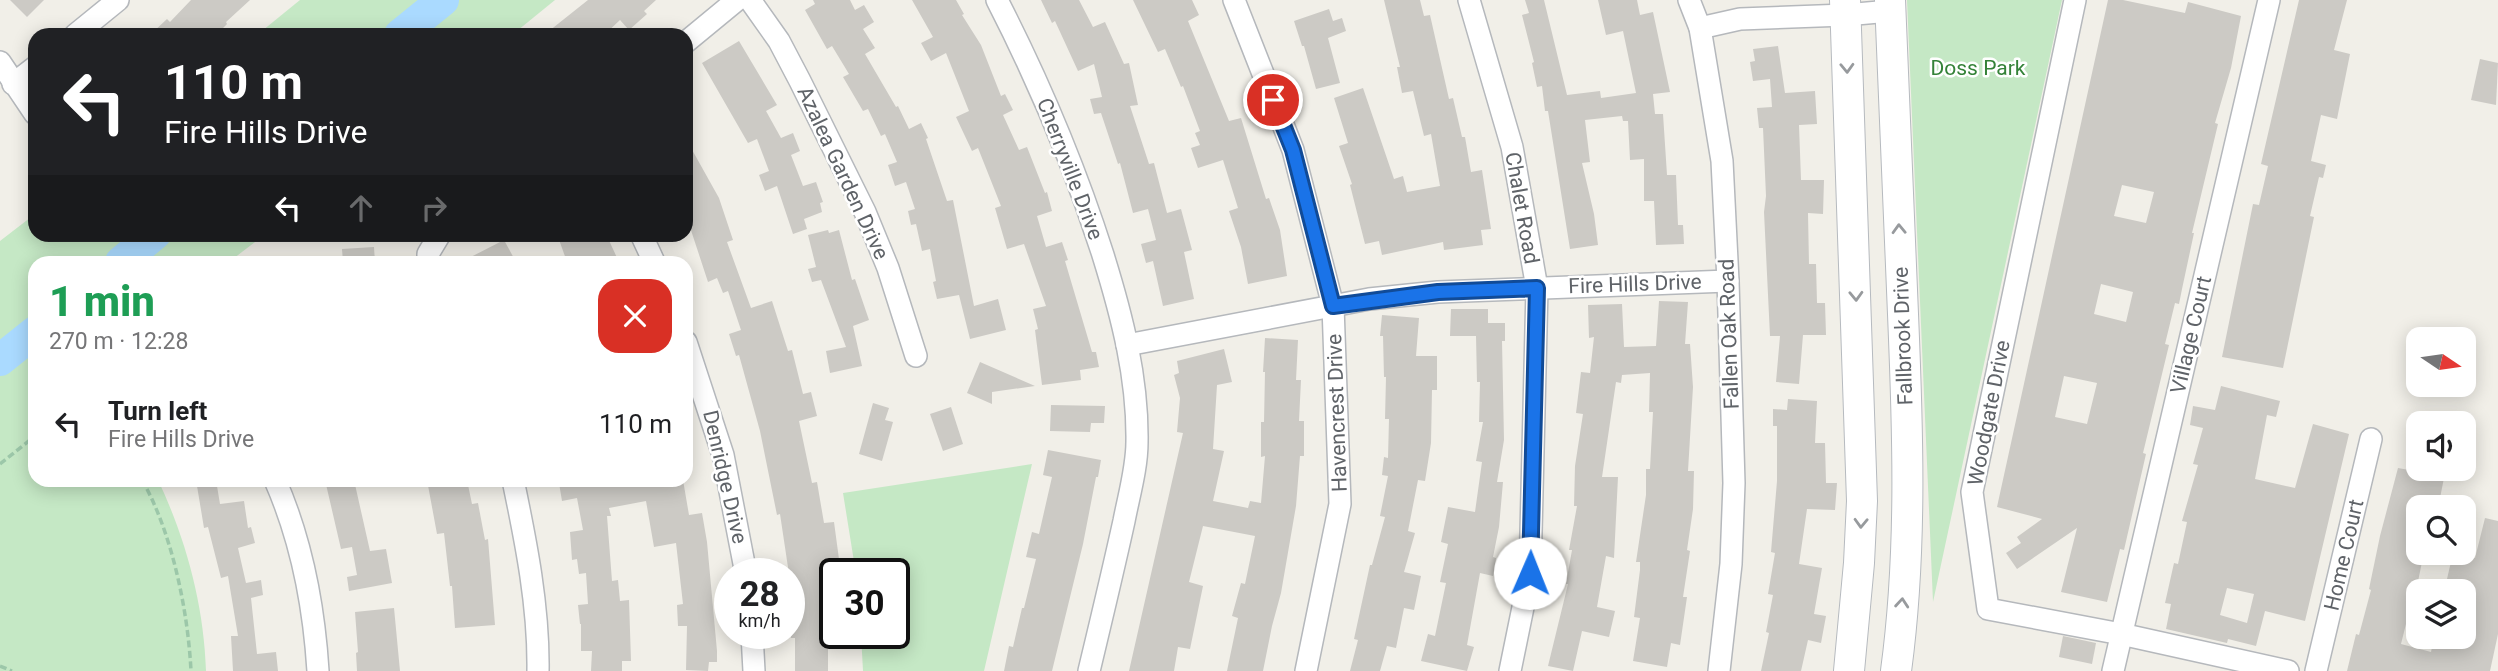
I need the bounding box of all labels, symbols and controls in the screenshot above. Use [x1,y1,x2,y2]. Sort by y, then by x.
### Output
text: 110 m [164,54,303,111]
icon: left [49,56,140,147]
park label: Doss Park [1931,56,2026,80]
one-way arrow [1840,63,1855,74]
pin [1243,70,1303,130]
icon: arrive [1254,81,1292,119]
street label: Azalea Garden Drive [792,83,894,263]
street label: Cherryville Drive [1032,95,1108,243]
text: Fire Hills Drive [164,113,367,151]
street label: Chalet Road [1500,150,1544,266]
icon: left [269,189,307,227]
icon: ahead [342,189,380,227]
icon: right [415,189,453,227]
one-way arrow [1892,223,1907,234]
street label: Fallen Oak Road [1714,258,1744,410]
street label: Fallbrook Drive [1889,266,1917,406]
street label: Fire Hills Drive [1568,270,1702,298]
street label: Village Court [2166,274,2216,396]
text: 1 min [49,277,155,326]
button: close [598,279,672,353]
one-way arrow [1848,290,1863,301]
north arrow [2406,327,2476,397]
map controls [2406,327,2476,649]
text: 270 m · 12:28 [49,328,188,355]
street label: Havencrest Drive [1322,334,1352,492]
street label: Woodgate Drive [1963,338,2015,488]
text: Turn left [108,396,207,426]
icon: left [49,405,87,443]
street label: Denridge Drive [698,408,752,546]
text: 110 m [599,409,672,439]
button: sound [2406,411,2476,481]
text: Fire Hills Drive [108,426,254,453]
button: search [2406,495,2476,565]
street label: Home Court [2320,497,2368,613]
one-way arrow [1853,518,1868,529]
position arrow [1493,536,1567,610]
speed limit sign: 30 [819,558,910,649]
text: 28 [739,574,780,615]
button: layers [2406,579,2476,649]
one-way arrow [1894,597,1909,608]
text: km/h [738,610,781,631]

